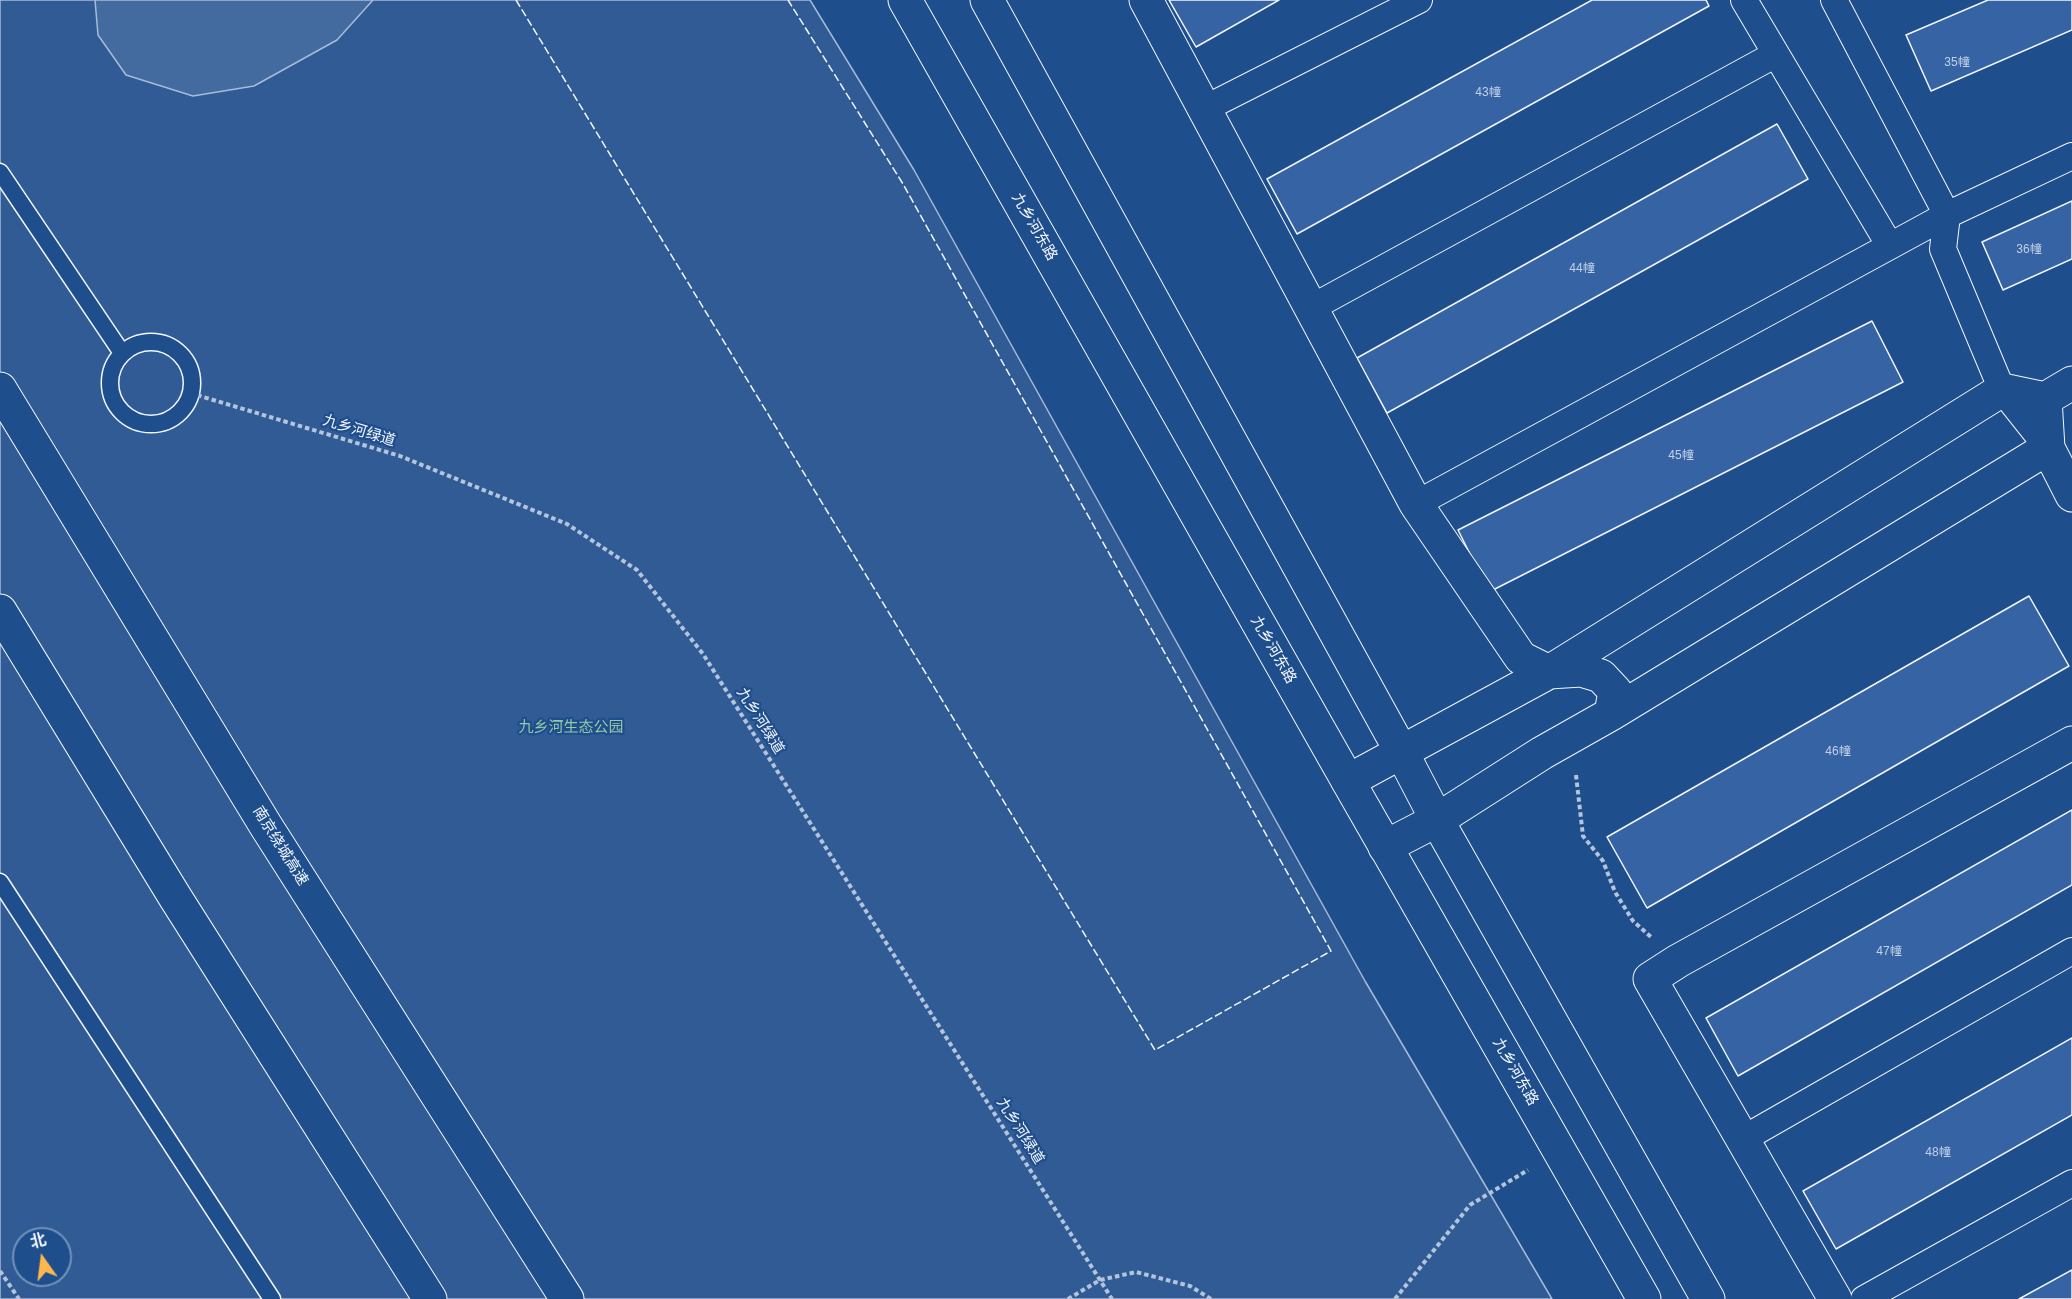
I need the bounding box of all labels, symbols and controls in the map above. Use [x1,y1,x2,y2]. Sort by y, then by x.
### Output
house number: 35幢 [1944,56,1970,70]
house number: 43幢 [1475,86,1501,100]
street label: 九乡河东路 [1007,190,1061,264]
house number: 36幢 [2016,243,2042,257]
house number: 44幢 [1569,262,1595,276]
street label: 九乡河绿道 [321,411,397,451]
house number: 45幢 [1668,449,1694,463]
street label: 九乡河东路 [1246,613,1300,687]
street label: 九乡河绿道 [732,684,788,758]
park label: 九乡河生态公园 [519,719,623,737]
house number: 46幢 [1825,745,1851,759]
street label: 南京绕城高速 [249,803,311,889]
house number: 47幢 [1876,945,1902,959]
street label: 九乡河东路 [1488,1035,1542,1109]
street label: 九乡河绿道 [992,1094,1048,1168]
house number: 48幢 [1925,1146,1951,1160]
north arrow [12,1227,72,1287]
text: 北 [28,1231,48,1251]

